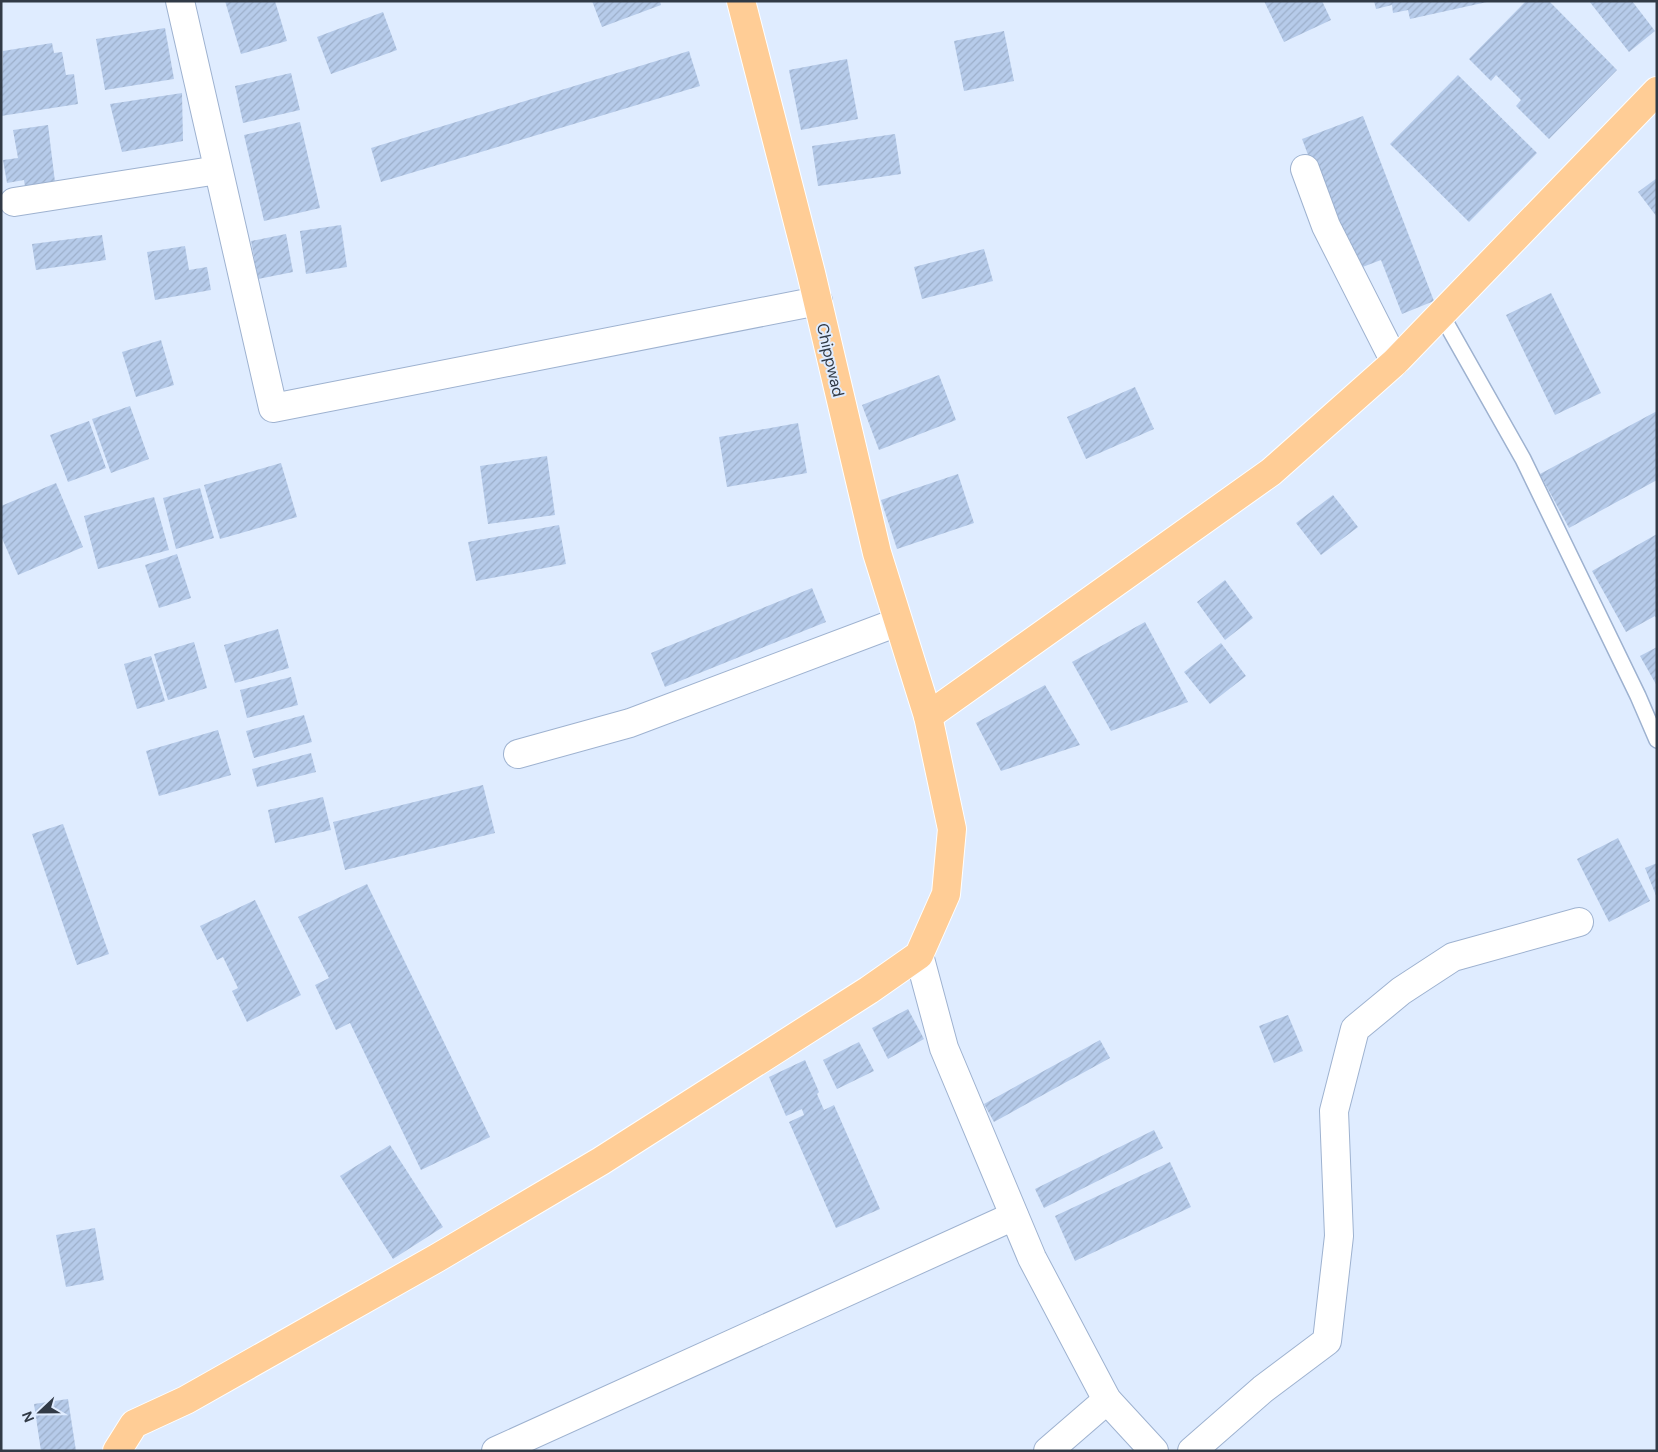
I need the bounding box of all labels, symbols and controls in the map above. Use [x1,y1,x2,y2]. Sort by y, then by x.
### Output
street label: Chippwad [812,321,849,399]
north arrow [15,1387,65,1437]
text: N [18,1409,38,1425]

